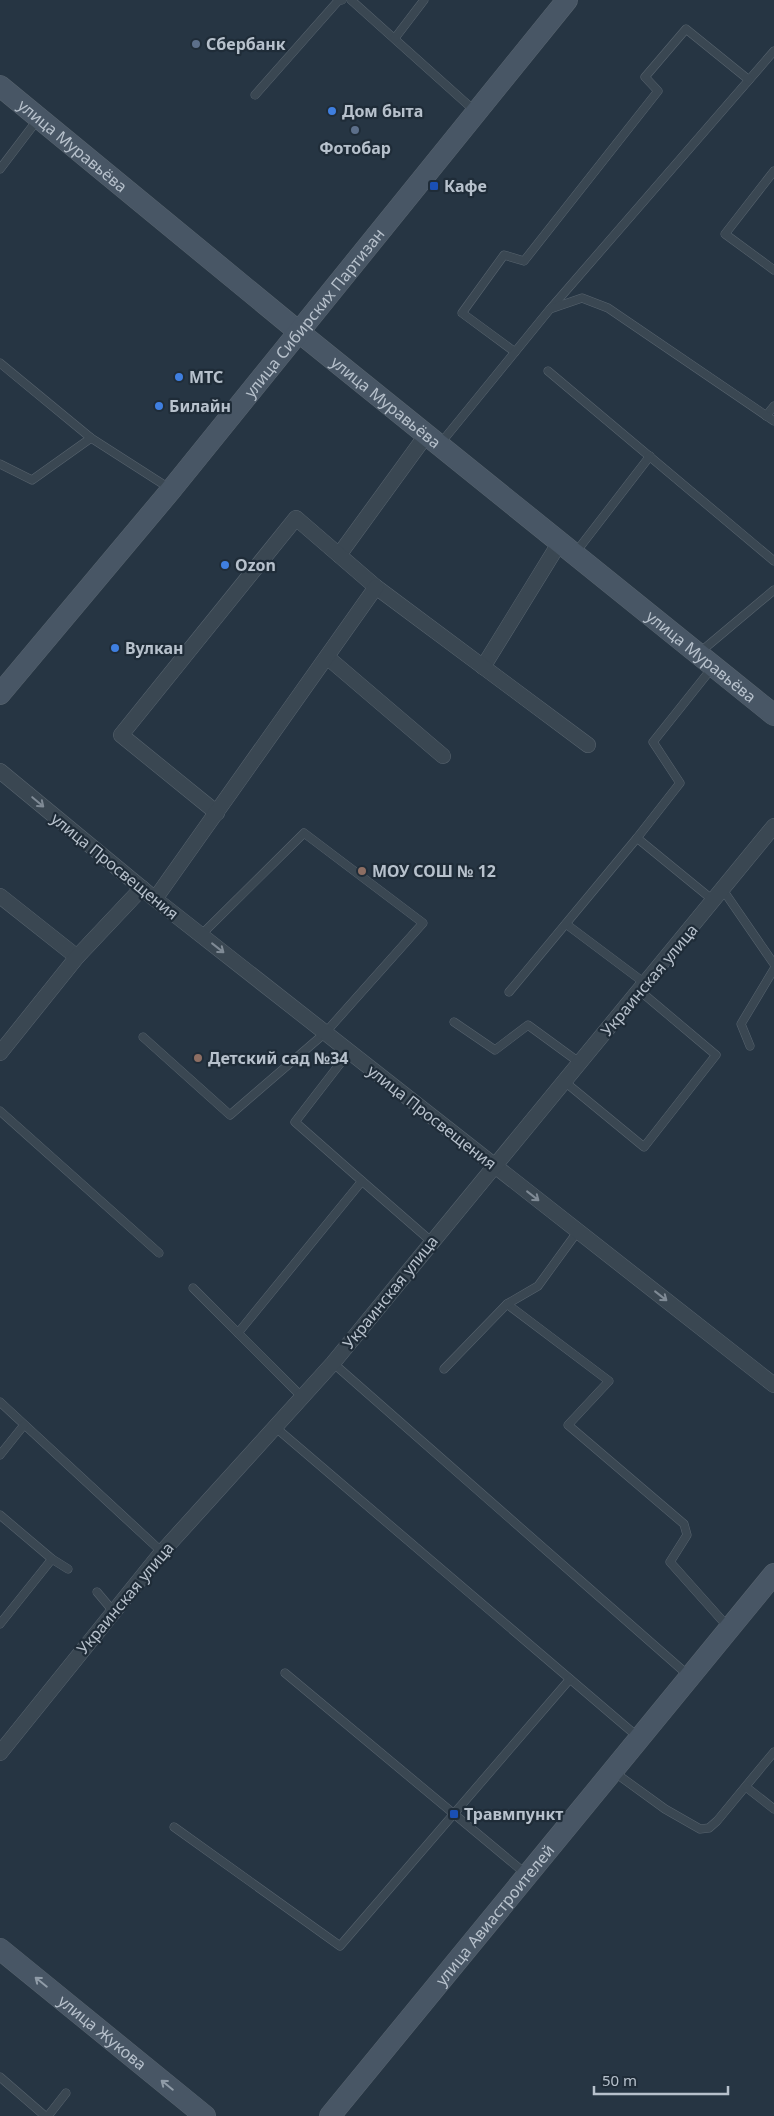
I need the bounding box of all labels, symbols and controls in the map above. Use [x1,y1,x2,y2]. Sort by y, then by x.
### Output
place label: Сбербанк [206,33,286,55]
marker: Сбербанк [190,38,202,50]
street label: улица Муравьёва [13,94,132,197]
place label: Дом быта [342,100,423,122]
marker: Дом быта [326,105,338,117]
marker: Фотобар [349,124,361,136]
place label: Фотобар [319,137,391,159]
place label: Кафе [444,175,487,197]
marker: Кафе [428,180,440,192]
street label: улица Сибирских Партизан [239,224,389,402]
street label: улица Муравьёва [326,351,446,453]
place label: МТС [189,366,223,388]
marker: МТС [173,371,185,383]
place label: Билайн [169,395,231,417]
marker: Билайн [153,400,165,412]
place label: Ozon [235,554,276,576]
marker: Ozon [219,559,231,571]
street label: улица Муравьёва [642,605,761,707]
place label: Вулкан [125,637,183,659]
marker: Вулкан [109,642,121,654]
one-way arrow [31,796,44,807]
street label: улица Просвещения [47,808,183,924]
place label: МОУ СОШ № 12 [372,860,496,882]
marker: МОУ СОШ № 12 [356,865,368,877]
street label: Украинская улица [595,919,703,1041]
one-way arrow [211,943,224,954]
place label: Детский сад №34 [208,1047,349,1069]
marker: Детский сад №34 [192,1052,204,1064]
street label: улица Просвещения [363,1060,501,1174]
one-way arrow [526,1191,540,1201]
street label: Украинская улица [337,1231,443,1353]
one-way arrow [654,1291,667,1302]
street label: Украинская улица [71,1537,179,1659]
place label: Травмпункт [464,1803,563,1825]
marker: Травмпункт [448,1808,460,1820]
street label: улица Авиастроителей [430,1840,559,1990]
one-way arrow [35,1977,48,1988]
street label: улица Жукова [54,1990,151,2075]
scale bar [594,2064,728,2096]
text: 50 m [602,2070,637,2090]
one-way arrow [161,2080,174,2091]

